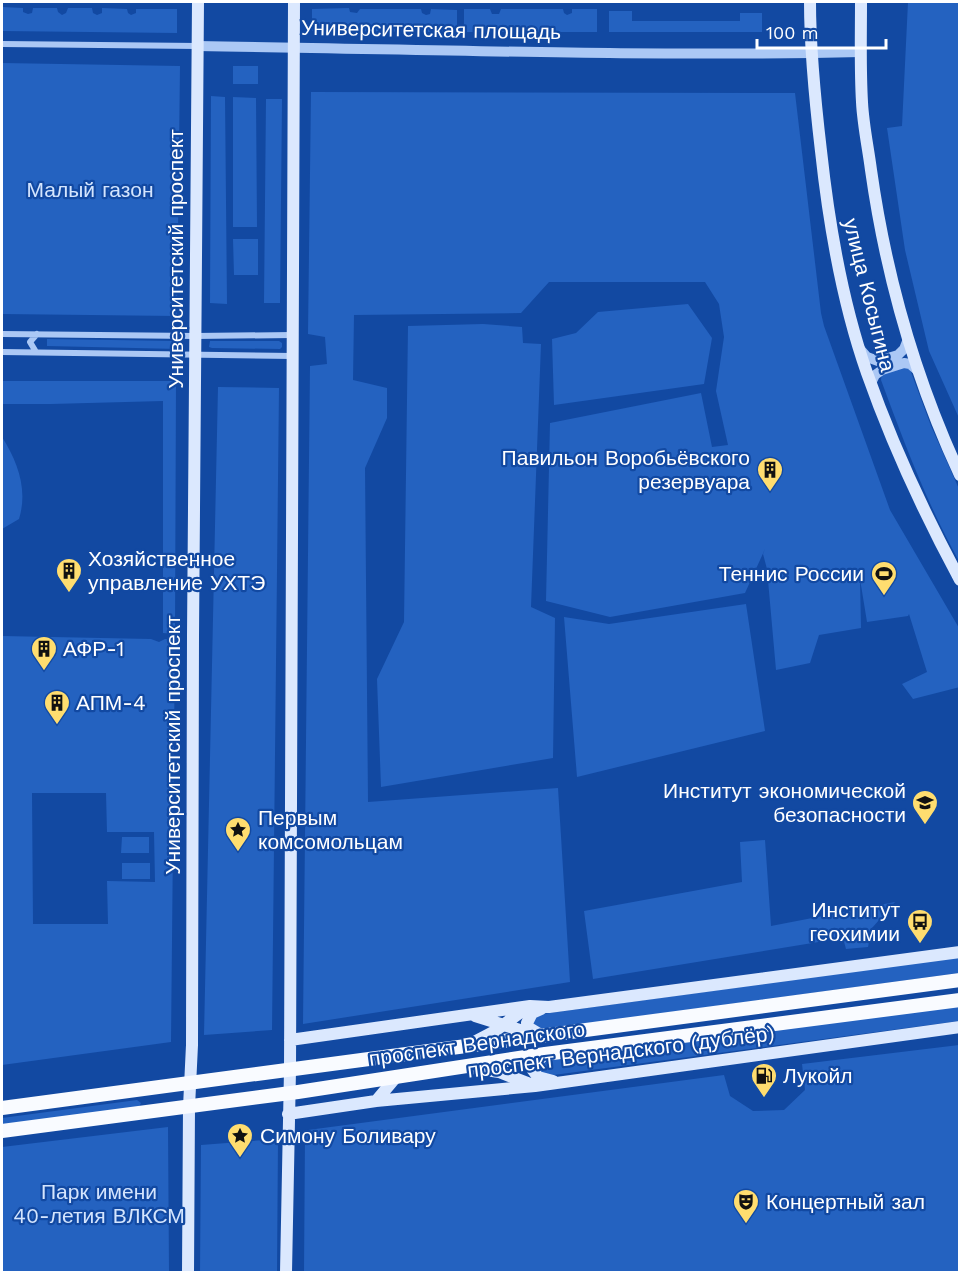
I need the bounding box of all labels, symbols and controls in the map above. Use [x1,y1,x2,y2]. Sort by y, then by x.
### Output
scale bar [757,12,886,50]
street label: Университетская площадь [301,15,561,44]
text: 100 m [766,22,819,43]
street label: Университетский проспект [163,129,188,389]
park label: Малый газон [27,177,153,202]
street label: улица Косыгина [838,216,901,374]
place label: Павильон Воробьёвского резервуара [502,445,750,494]
building icon: Павильон Воробьёвского резервуара [755,455,785,493]
place label: Хозяйственное управление УХТЭ [88,546,265,595]
building icon: Хозяйственное управление УХТЭ [54,556,84,594]
sports icon: Теннис России [869,559,899,597]
place label: Теннис России [719,561,864,586]
street label: Университетский проспект [160,615,185,875]
building icon: АФР-1 [29,634,59,672]
place label: АФР-1 [63,636,124,661]
building icon: АПМ-4 [42,688,72,726]
place label: АПМ-4 [76,690,146,715]
place label: Институт экономической безопасности [663,778,906,827]
school or university icon: Институт экономической безопасности [910,788,940,826]
place label: Первым комсомольцам [258,805,403,854]
place icon: Первым комсомольцам [223,815,253,853]
place label: Институт геохимии [810,897,900,946]
bus stop icon: Институт геохимии [905,907,935,945]
street label: проспект Вернадского [367,1016,587,1071]
street label: проспект Вернадского (дублёр) [466,1020,776,1083]
fuel station icon: Лукойл [749,1061,779,1099]
place label: Лукойл [783,1063,853,1088]
place icon: Симону Боливару [225,1121,255,1159]
place label: Симону Боливару [260,1123,436,1148]
park label: Парк имени 40-летия ВЛКСМ [13,1179,185,1228]
theatre icon: Концертный зал [731,1187,761,1225]
place label: Концертный зал [766,1189,925,1214]

